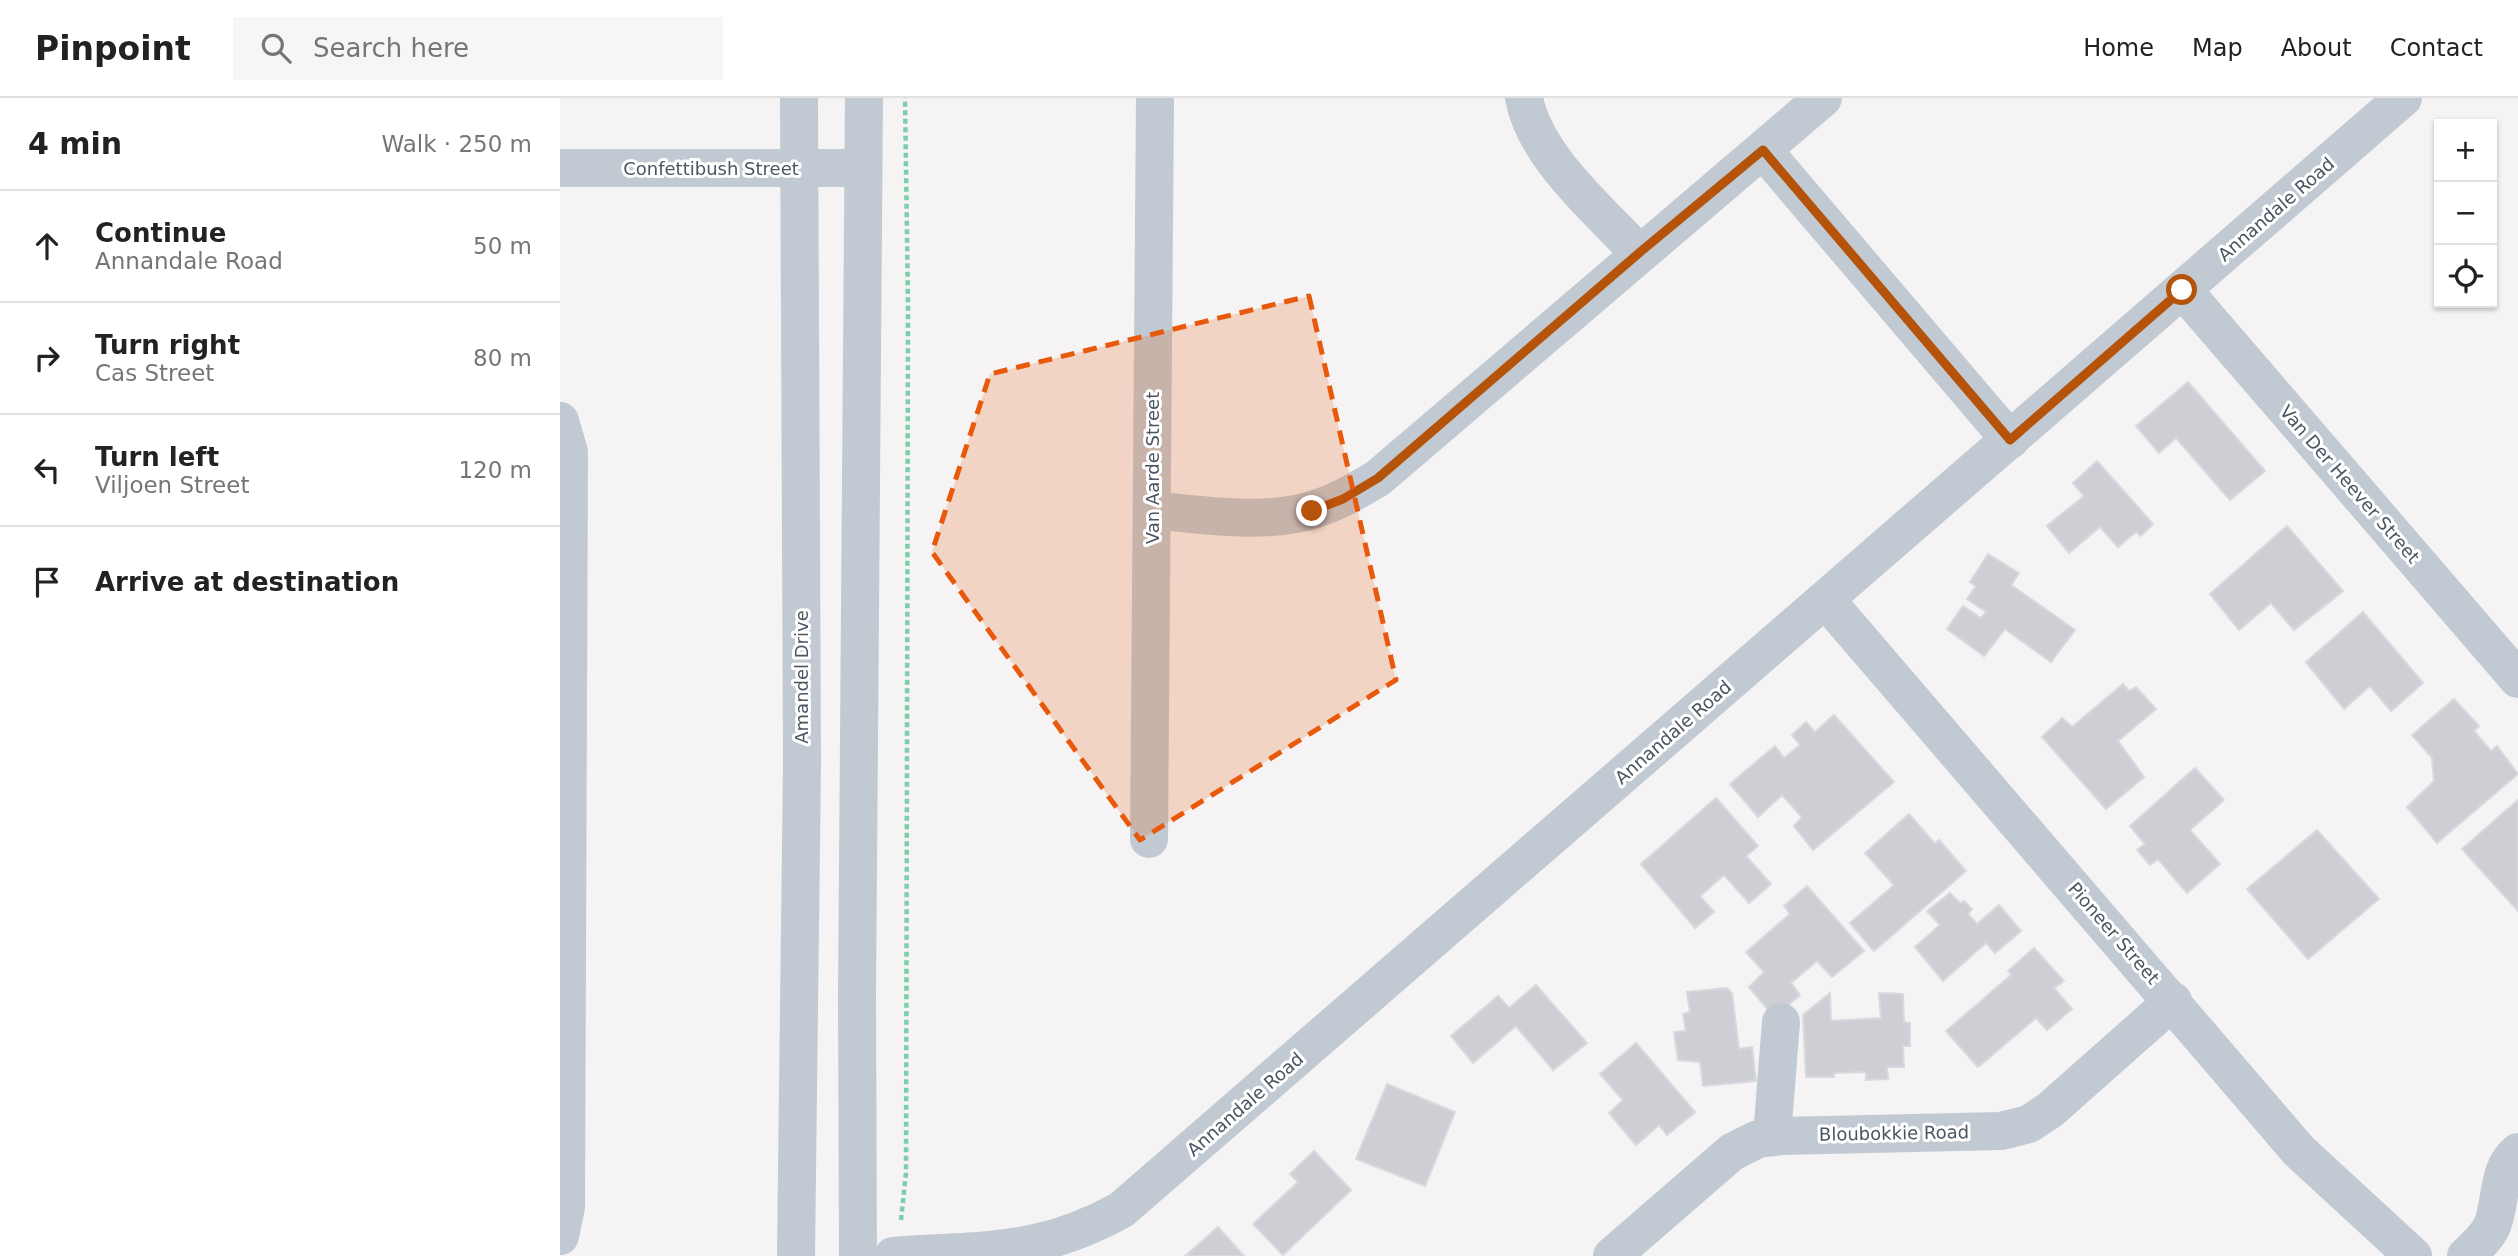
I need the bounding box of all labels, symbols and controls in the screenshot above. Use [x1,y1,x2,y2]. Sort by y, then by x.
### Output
search box [233,17,723,80]
text: Pinpoint [35,29,191,68]
icon: search [257,29,295,67]
text: Search here [313,33,469,63]
text: Home [2083,34,2154,62]
text: Map [2192,34,2243,62]
text: About [2281,34,2352,62]
text: Contact [2390,34,2483,62]
map controls [2434,119,2497,308]
button: + [2434,119,2497,182]
text: 4 min [28,126,122,161]
text: Walk · 250 m [381,131,532,157]
street label: Annandale Road [2214,153,2338,265]
street label: Confettibush Street [623,158,799,179]
button: − [2434,182,2497,245]
text: Continue [95,218,226,248]
icon: ahead [28,227,66,265]
text: 50 m [473,233,532,259]
button: locate [2434,245,2497,308]
text: Annandale Road [95,248,283,274]
route start [2166,274,2197,305]
text: Turn right [95,330,240,360]
icon: right [28,339,66,377]
text: 80 m [473,345,532,371]
text: Cas Street [95,360,214,386]
street label: Van Aarde Street [1142,392,1163,544]
street label: Van Der Heever Street [2276,401,2424,567]
text: Turn left [95,442,219,472]
icon: left [28,451,66,489]
text: 120 m [458,457,532,483]
text: Viljoen Street [95,472,249,498]
route end [1296,495,1327,526]
icon: arrive [28,563,66,601]
text: Arrive at destination [95,567,399,597]
street label: Amandel Drive [791,610,812,744]
street label: Annandale Road [1611,676,1735,788]
street label: Pioneer Street [2064,878,2164,988]
street label: Annandale Road [1183,1048,1307,1160]
street label: Bloubokkie Road [1819,1121,1969,1145]

